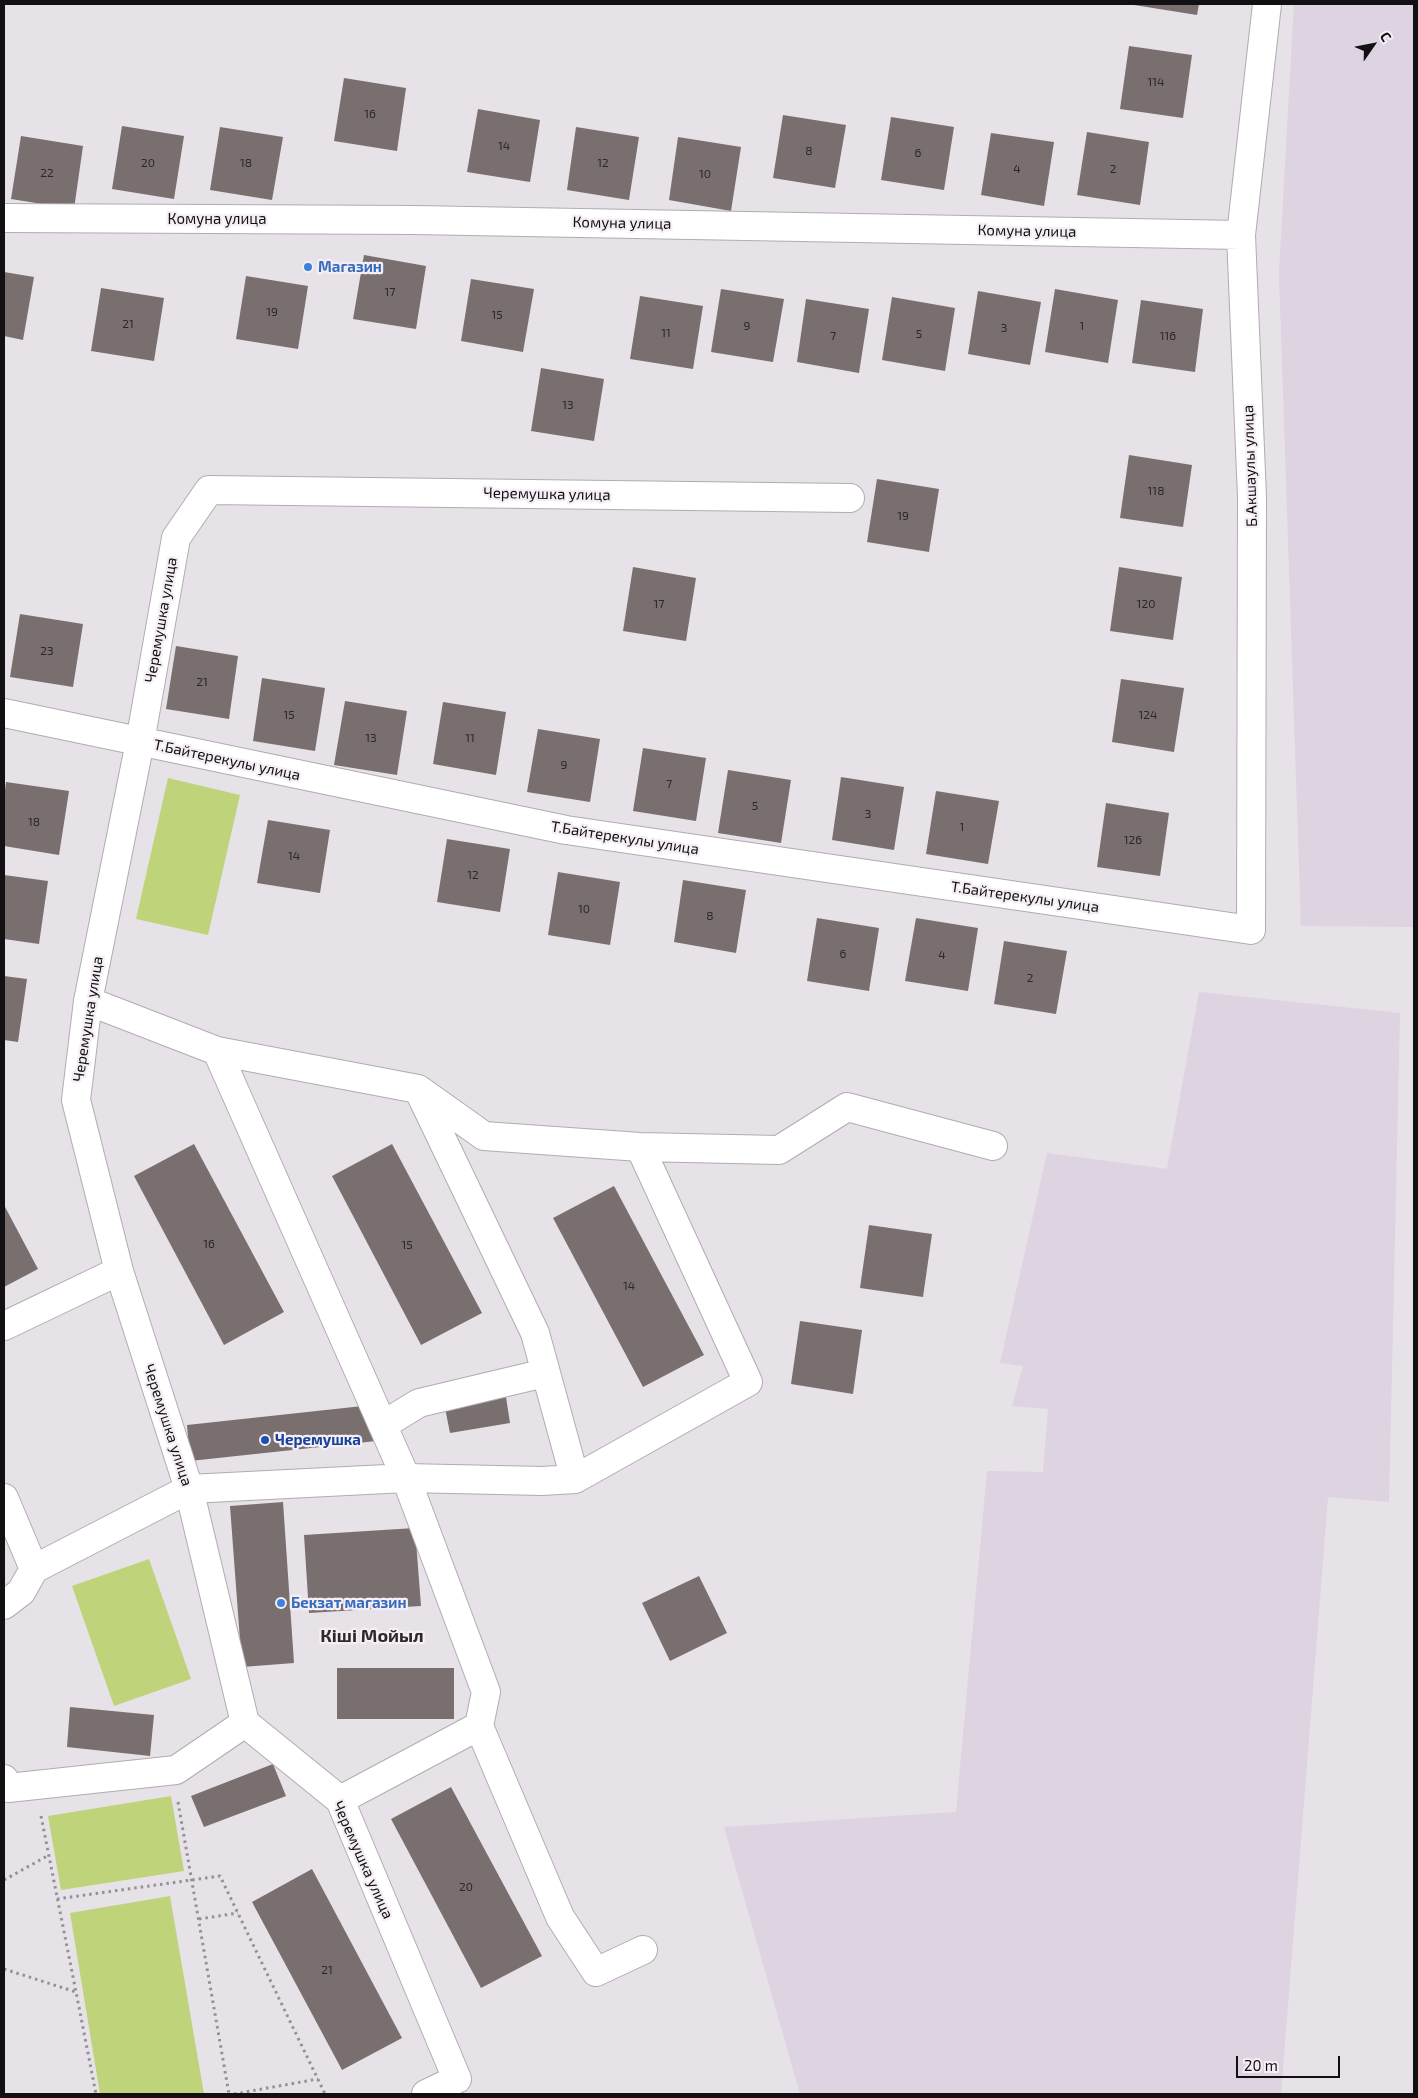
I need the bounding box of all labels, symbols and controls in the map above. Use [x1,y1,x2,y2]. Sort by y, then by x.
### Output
north arrow [1348,20,1398,70]
text: С [1377,28,1395,45]
house number: 114 [1148,75,1164,89]
house number: 16 [364,107,376,121]
house number: 14 [498,139,510,153]
house number: 8 [805,144,813,158]
house number: 6 [915,146,921,160]
house number: 20 [141,156,155,170]
house number: 18 [240,156,252,170]
house number: 12 [597,156,609,170]
house number: 4 [1013,162,1021,176]
house number: 2 [1110,162,1116,176]
house number: 22 [40,166,54,180]
house number: 10 [699,167,711,181]
street label: Комуна улица [168,210,266,228]
street label: Комуна улица [572,213,672,233]
street label: Комуна улица [977,221,1077,241]
place label: Магазин [318,258,382,276]
marker: Магазин [302,261,314,273]
house number: 17 [385,285,395,299]
house number: 19 [266,305,278,319]
house number: 15 [491,308,503,322]
house number: 21 [122,317,134,331]
house number: 9 [744,319,750,333]
house number: 1 [1080,319,1084,333]
house number: 3 [1001,321,1007,335]
house number: 11 [661,326,671,340]
house number: 5 [916,327,922,341]
house number: 7 [830,329,836,343]
house number: 116 [1160,329,1176,343]
house number: 13 [562,398,574,412]
street label: Б.Акшаулы улица [1239,405,1261,527]
street label: Черемушка улица [483,484,611,504]
house number: 118 [1148,484,1164,498]
house number: 19 [897,509,909,523]
street label: Черемушка улица [141,556,181,684]
house number: 17 [654,597,664,611]
house number: 120 [1137,597,1155,611]
house number: 23 [40,644,54,658]
house number: 21 [196,675,208,689]
house number: 15 [283,708,295,722]
house number: 124 [1139,708,1157,722]
house number: 13 [365,731,377,745]
house number: 11 [465,731,475,745]
street label: Т.Байтерекулы улица [152,736,302,784]
house number: 9 [561,758,567,772]
house number: 7 [666,777,672,791]
house number: 5 [752,799,758,813]
house number: 3 [865,807,871,821]
house number: 18 [28,815,40,829]
street label: Т.Байтерекулы улица [550,817,700,859]
house number: 1 [960,820,964,834]
house number: 126 [1124,833,1142,847]
house number: 14 [288,849,300,863]
house number: 12 [467,868,479,882]
street label: Т.Байтерекулы улица [950,878,1100,916]
house number: 10 [578,902,590,916]
house number: 8 [706,909,714,923]
house number: 6 [840,947,846,961]
house number: 4 [938,948,946,962]
street label: Черемушка улица [69,955,107,1083]
house number: 2 [1027,971,1033,985]
house number: 16 [203,1237,215,1251]
house number: 15 [401,1238,413,1252]
house number: 14 [623,1279,635,1293]
street label: Черемушка улица [140,1362,196,1488]
place label: Черемушка [275,1431,361,1449]
marker: Черемушка [259,1434,271,1446]
place label: Бекзат магазин [291,1594,406,1612]
marker: Бекзат магазин [275,1597,287,1609]
district label: Кіші Мойыл [320,1625,424,1647]
street label: Черемушка улица [329,1798,397,1922]
house number: 20 [459,1880,473,1894]
house number: 21 [321,1963,333,1977]
scale bar [1238,2046,1342,2078]
text: 20 m [1244,2056,1278,2074]

